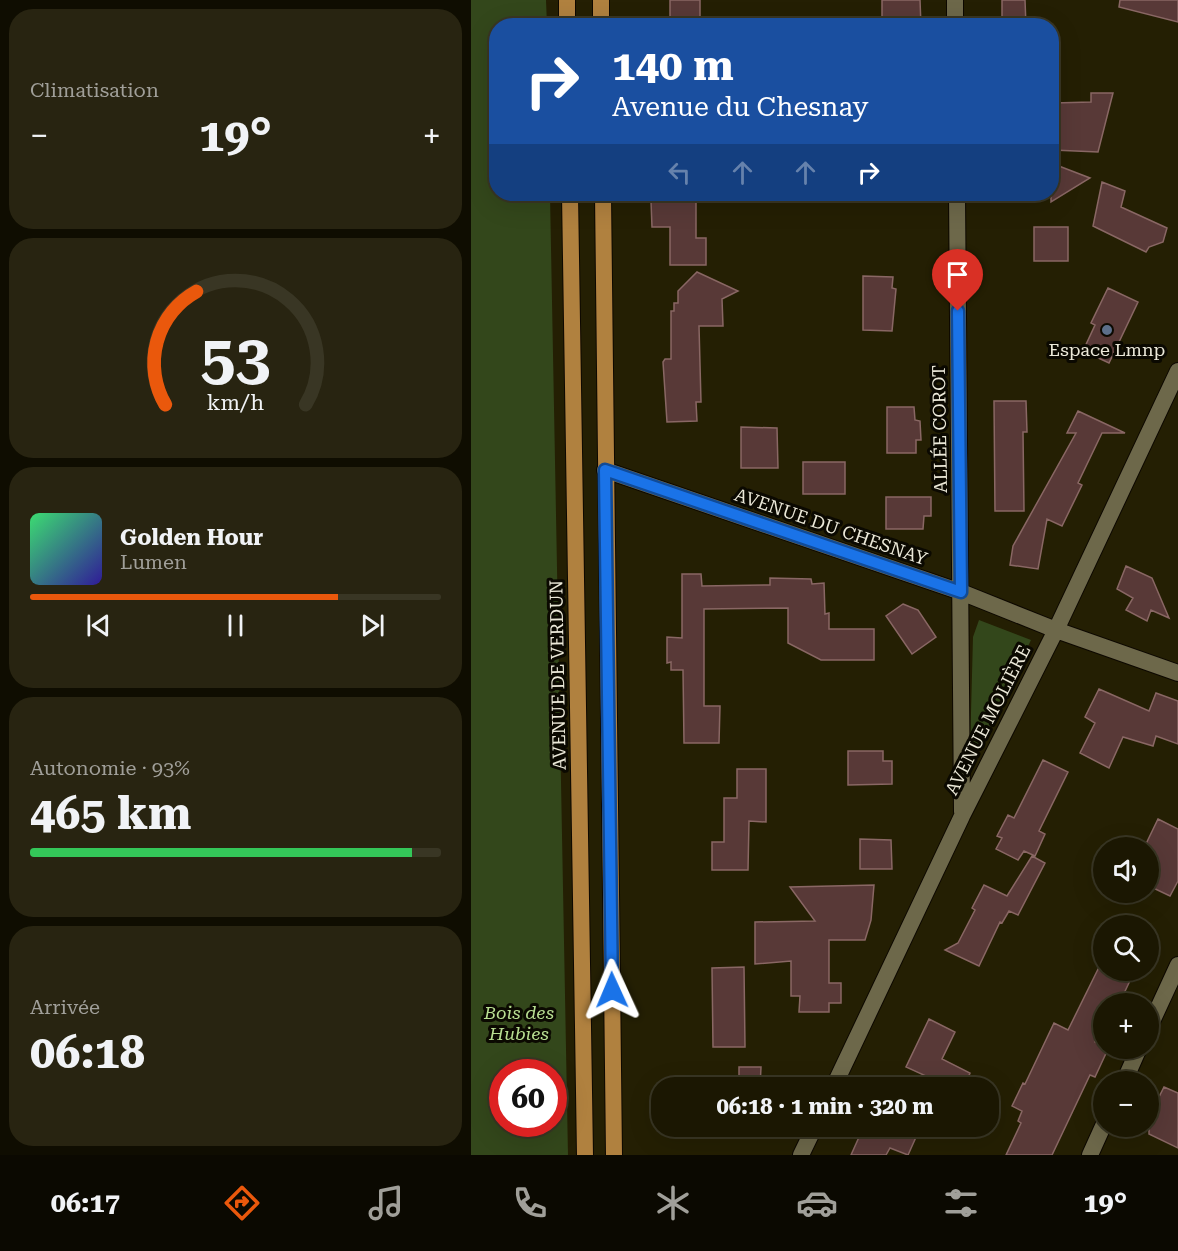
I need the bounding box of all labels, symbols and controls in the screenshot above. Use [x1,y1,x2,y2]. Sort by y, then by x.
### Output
text: 140 m [612,41,734,90]
icon: right [513,42,591,120]
text: Climatisation [30,78,159,102]
text: Avenue du Chesnay [612,91,868,123]
text: 19° [199,109,272,162]
text: − [30,116,48,155]
text: + [423,116,441,155]
icon: left [663,156,696,189]
icon: ahead [726,156,759,189]
icon: ahead [789,156,822,189]
icon: right [852,156,885,189]
pin [932,249,983,311]
icon: arrive [941,258,974,291]
text: 53 [201,321,270,394]
marker: Espace Lmnp [1100,323,1114,337]
place label: Espace Lmnp [1049,339,1165,360]
street label: ALLÉE COROT [928,365,951,493]
text: km/h [207,391,264,416]
street label: AVENUE DU CHESNAY [732,484,931,570]
text: Golden Hour [120,525,263,550]
text: Lumen [120,550,187,574]
street label: AVENUE DE VERDUN [545,580,570,770]
icon: previous [82,609,115,642]
icon: pause [219,609,252,642]
icon: next [356,609,389,642]
street label: AVENUE MOLIÈRE [941,641,1034,798]
text: Autonomie · 93% [30,756,190,780]
text: 465 km [30,787,191,840]
map controls [1093,837,1159,1137]
button: sound [1093,837,1159,903]
button: search [1093,915,1159,981]
position arrow [580,958,644,1022]
button: + [1093,993,1159,1059]
text: Arrivée [30,995,100,1019]
park label: Bois des Hubies [483,1002,554,1044]
text: 06:18 [30,1026,145,1079]
speed limit sign: 60 [489,1059,567,1137]
button: − [1093,1071,1159,1137]
text: 06:18 · 1 min · 320 m [716,1094,934,1119]
icon: directions [221,1182,263,1224]
icon: music [365,1182,407,1224]
icon: phone [509,1182,551,1224]
icon: climate [652,1182,694,1224]
icon: car [796,1182,838,1224]
icon: filters [940,1182,982,1224]
text: 06:17 [51,1187,120,1219]
text: 19° [1083,1187,1127,1219]

